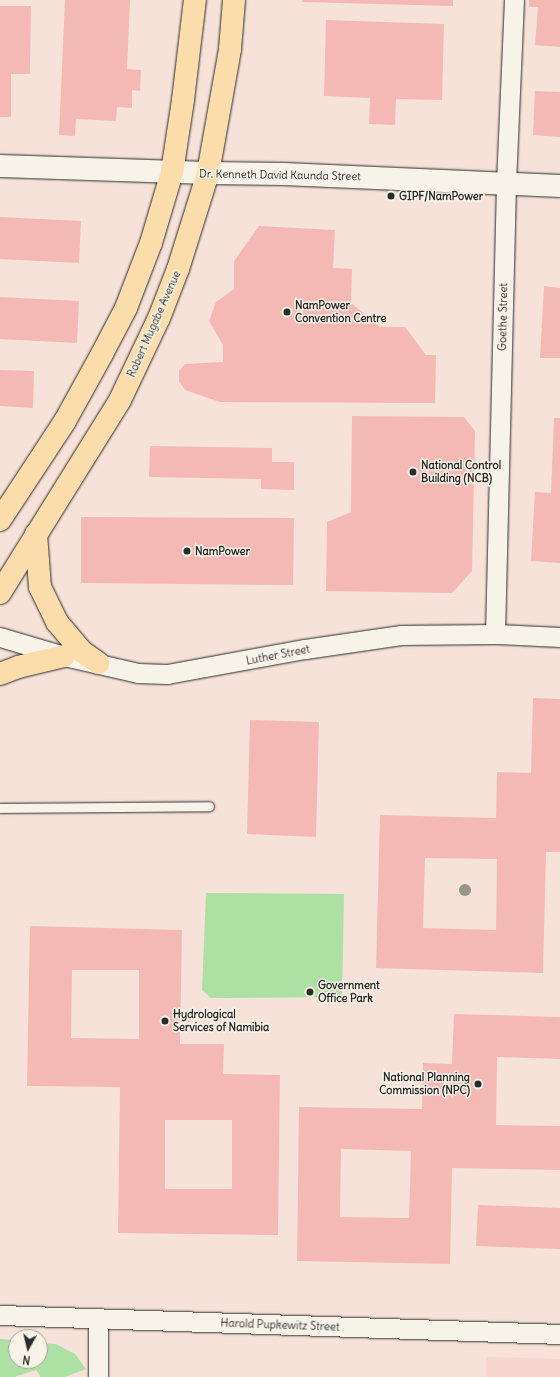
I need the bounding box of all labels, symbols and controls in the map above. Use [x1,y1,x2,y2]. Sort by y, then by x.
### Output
street label: Dr. Kenneth David Kaunda Street [199,167,361,183]
place label: GIPF/NamPower [399,189,483,203]
marker: GIPF/NamPower [386,191,396,201]
street label: Robert Mugabe Avenue [125,269,183,379]
street label: Goethe Street [496,283,510,351]
place label: NamPower Convention Centre [295,299,386,325]
marker: NamPower Convention Centre [282,307,292,317]
place label: National Control Building (NCB) [421,459,501,485]
marker: National Control Building (NCB) [408,467,418,477]
place label: NamPower [195,544,250,558]
marker: NamPower [182,546,192,556]
street label: Luther Street [245,642,311,668]
place label: Government Office Park [318,979,380,1005]
marker: Government Office Park [305,987,315,997]
place label: Hydrological Services of Namibia [173,1008,269,1034]
marker: Hydrological Services of Namibia [160,1016,170,1026]
place label: National Planning Commission (NPC) [379,1071,470,1097]
marker: National Planning Commission (NPC) [473,1079,483,1089]
street label: Harold Pupkewitz Street [220,1316,340,1334]
north arrow [8,1329,48,1369]
text: N [22,1352,31,1367]

